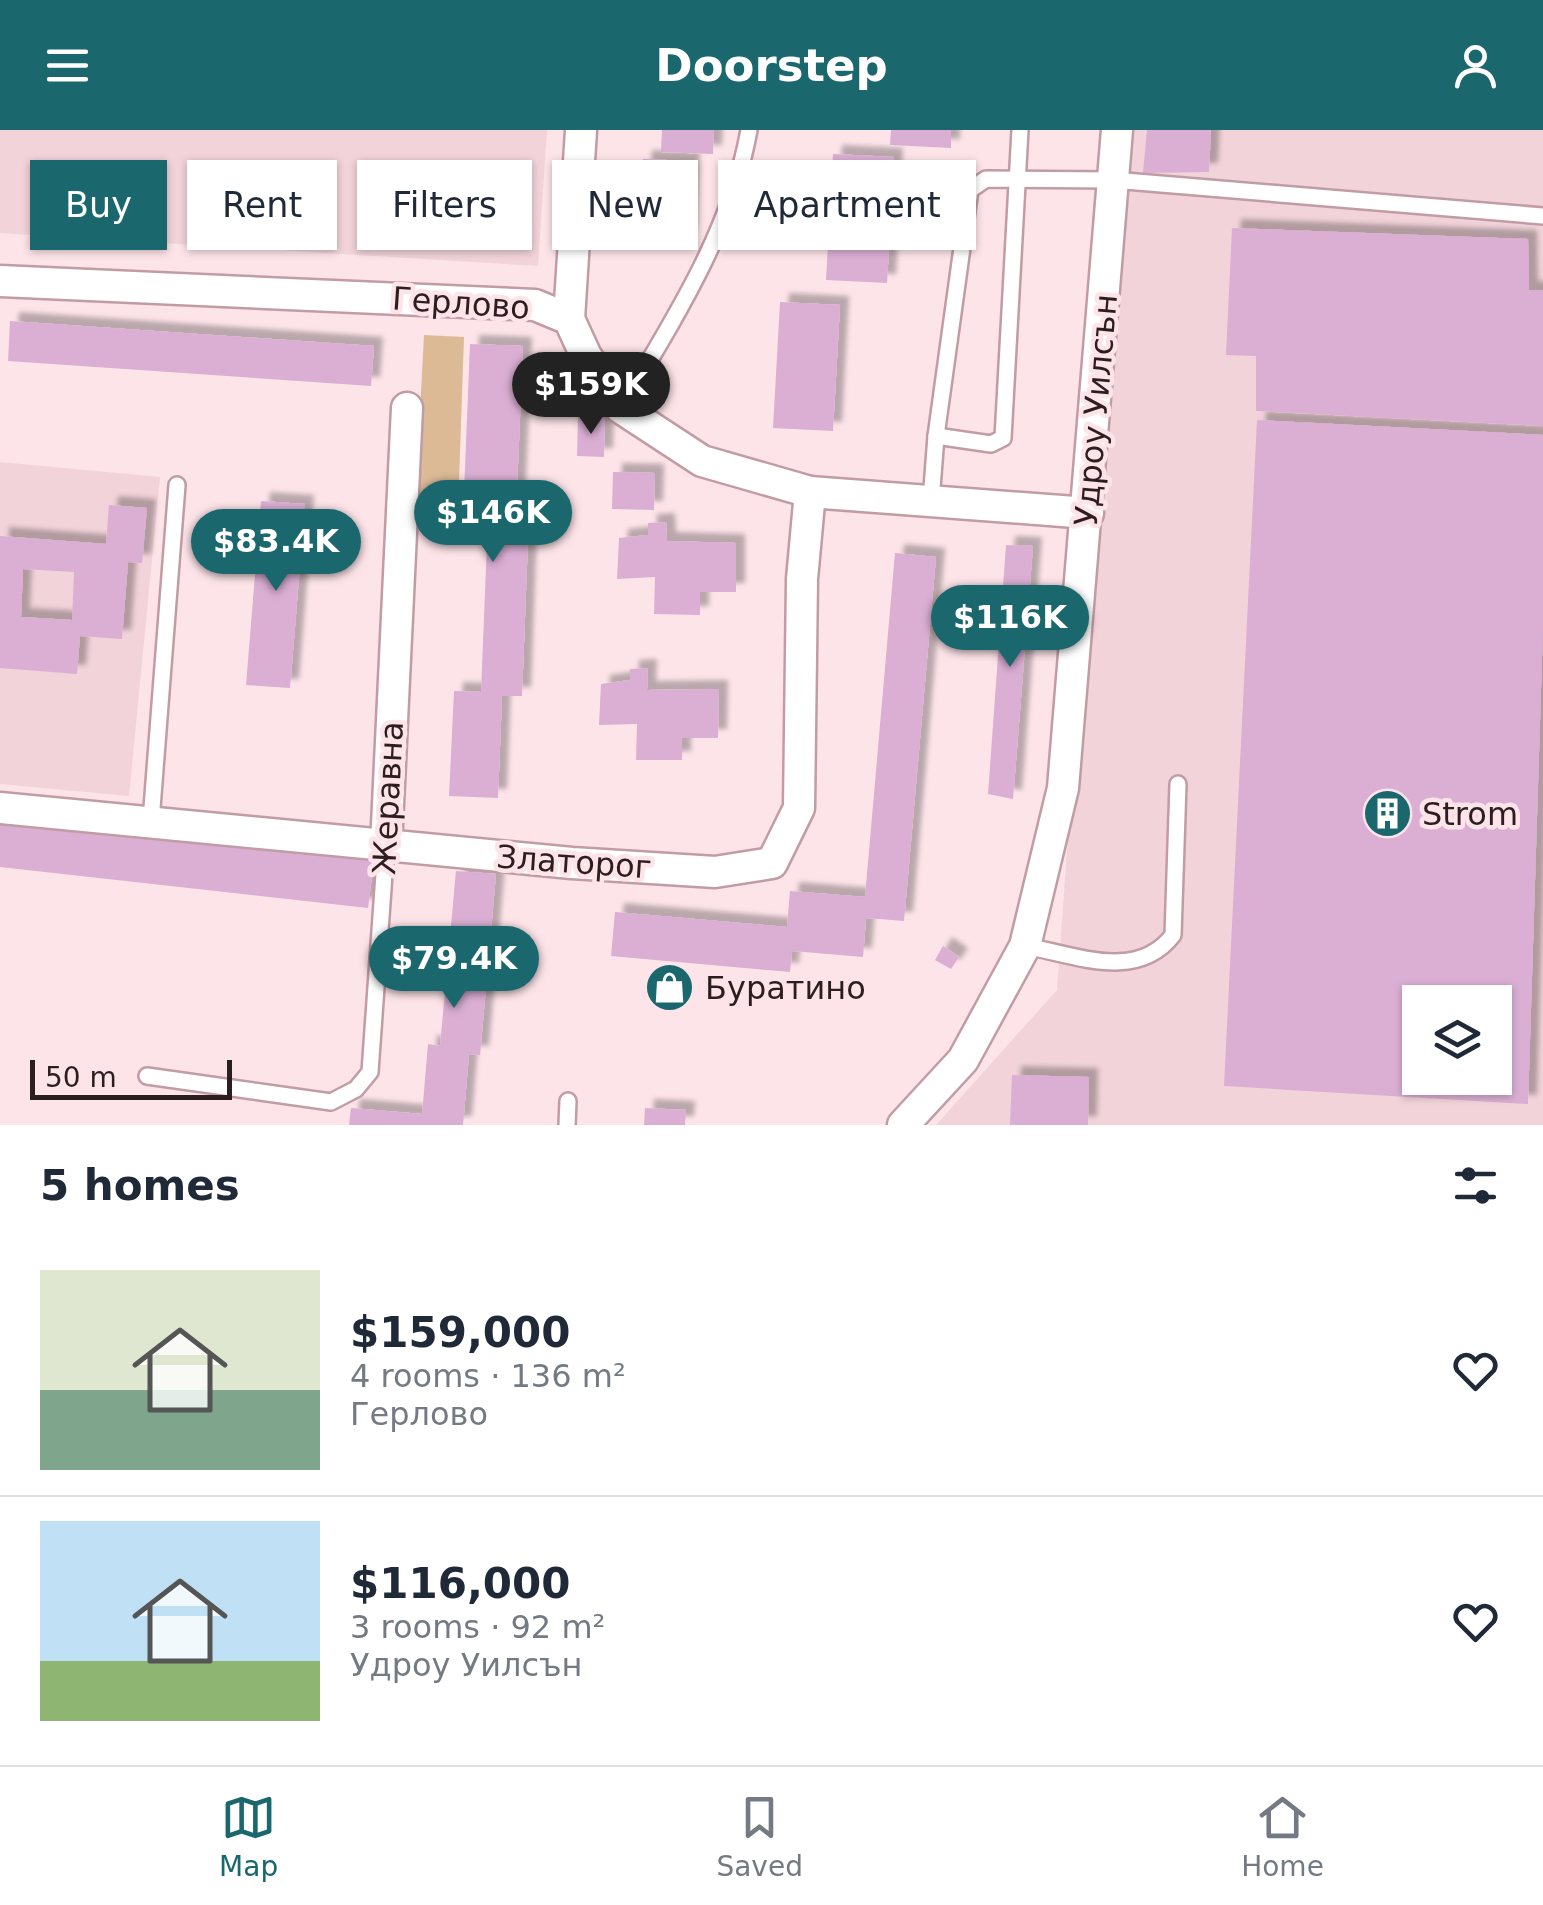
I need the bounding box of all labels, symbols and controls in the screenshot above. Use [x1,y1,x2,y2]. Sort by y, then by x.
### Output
icon: menu [40,38,95,93]
icon: person [1448,38,1503,93]
text: Doorstep [655,39,888,92]
chip: Buy [30,160,167,250]
chip: Rent [187,160,337,250]
chip: Filters [357,160,532,250]
chip: New [552,160,698,250]
chip: Apartment [718,160,976,250]
street label: Герлово [391,279,531,327]
street label: Удроу Уилсън [1067,293,1125,527]
pin: $159K [521,352,661,437]
text: $159K [534,365,648,403]
pin: $146K [423,480,563,565]
text: $146K [436,493,550,531]
pin: $83.4K [195,509,357,594]
text: $83.4K [213,522,339,560]
pin: $116K [940,585,1080,670]
text: $116K [953,598,1067,636]
street label: Жеравна [365,720,411,876]
building icon: Strom [1361,788,1413,840]
place label: Strom [1422,795,1518,833]
street label: Златорог [495,838,653,886]
pin: $79.4K [373,926,535,1011]
text: $79.4K [391,939,517,977]
shop icon: Буратино [644,962,696,1014]
place label: Буратино [705,969,866,1007]
map controls [1402,985,1512,1095]
button: layers [1402,985,1512,1095]
scale bar [30,1055,232,1100]
text: 50 m [45,1061,117,1094]
icon: filters [1448,1158,1503,1213]
text: 5 homes [40,1161,240,1210]
text: $159,000 [350,1308,571,1357]
icon: home [120,1310,240,1430]
icon: heart [1448,1343,1503,1398]
text: 4 rooms · 136 m² [350,1357,626,1395]
text: Герлово [350,1395,488,1433]
text: $116,000 [350,1559,571,1608]
icon: home [120,1561,240,1681]
icon: heart [1448,1594,1503,1649]
text: 3 rooms · 92 m² [350,1608,605,1646]
text: Удроу Уилсън [350,1646,583,1684]
tab: Map [219,1790,278,1883]
tab: Saved [716,1790,803,1883]
tab: Home [1241,1790,1324,1883]

